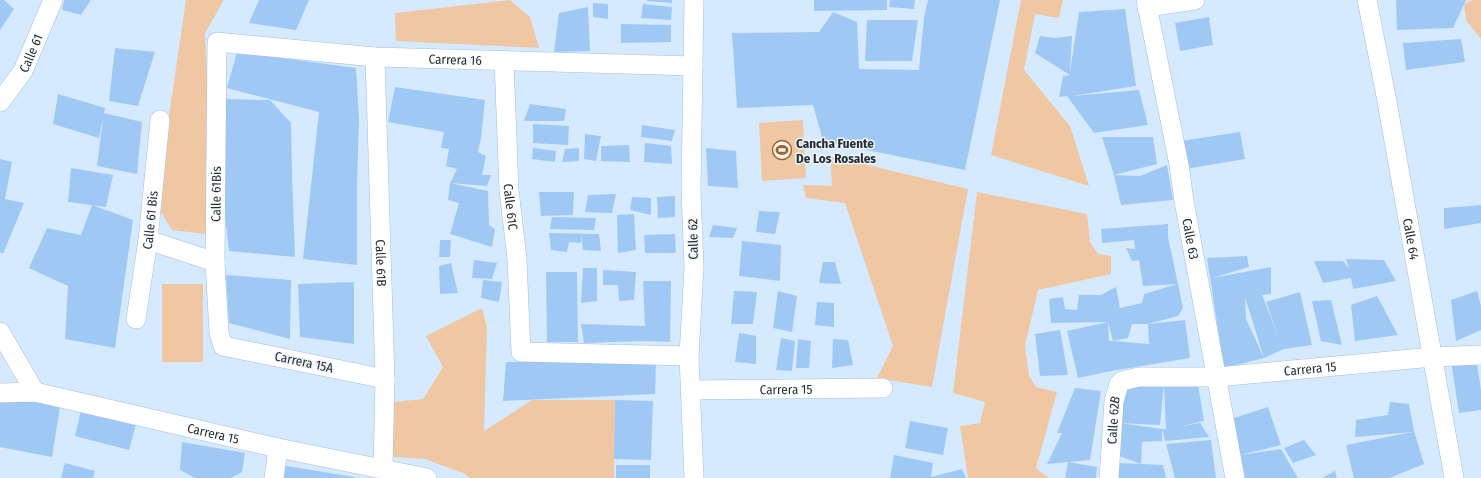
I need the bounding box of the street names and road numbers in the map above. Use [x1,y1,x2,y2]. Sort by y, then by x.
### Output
street label: Calle 61 [16,32,45,74]
street label: Carrera 16 [428,51,482,68]
street label: Calle 61Bis [208,166,223,222]
street label: Calle 61C [501,183,521,231]
street label: Calle 61 Bis [139,189,160,250]
street label: Calle 63 [1180,217,1202,261]
street label: Calle 64 [1400,217,1422,261]
street label: Calle 62 [685,218,701,260]
street label: Calle 61B [373,239,390,287]
street label: Carrera 15A [273,348,335,376]
street label: Carrera 15 [1283,358,1337,378]
street label: Carrera 15 [760,381,812,397]
street label: Calle 62B [1104,394,1123,445]
street label: Carrera 15 [186,420,241,446]

